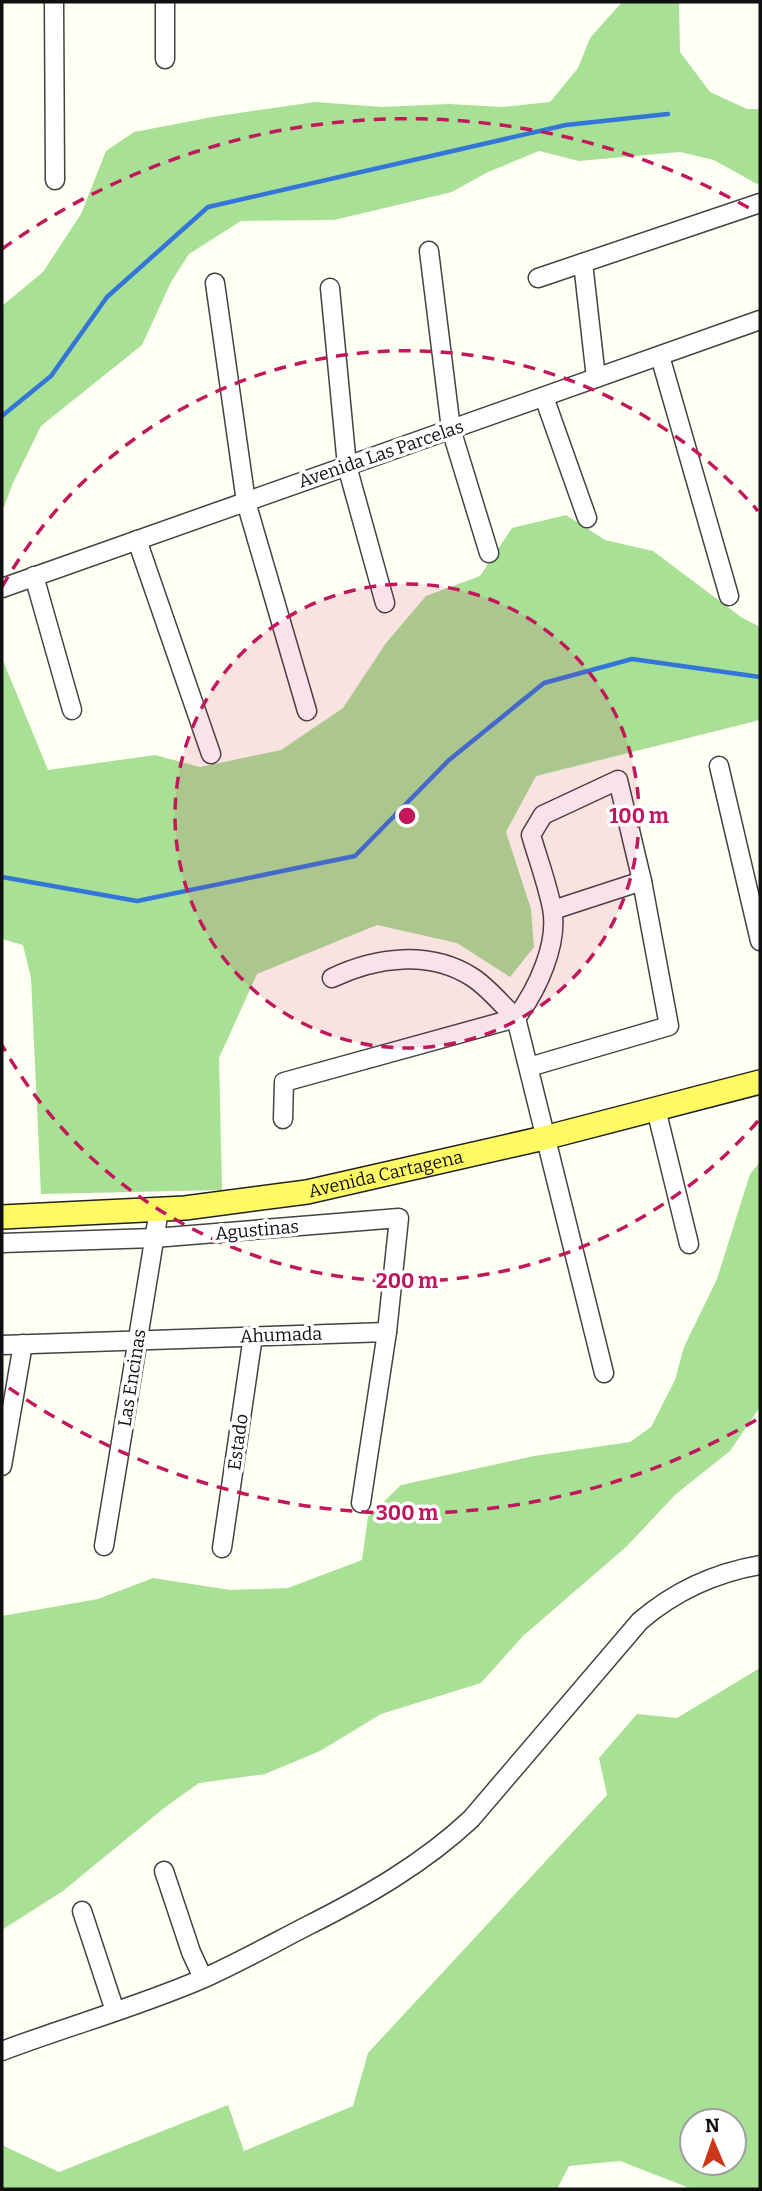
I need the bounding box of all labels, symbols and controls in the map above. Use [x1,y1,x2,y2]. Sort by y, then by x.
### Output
street label: Avenida Las Parcelas [296,415,466,493]
text: 100 m [609,803,669,829]
centre of rings [395,804,419,828]
street label: Avenida Cartagena [306,1146,465,1202]
street label: Agustinas [214,1215,300,1245]
text: 200 m [376,1268,438,1294]
street label: Ahumada [240,1323,323,1347]
street label: Las Encinas [113,1328,151,1428]
street label: Estado [223,1412,253,1472]
text: 300 m [376,1500,438,1526]
north arrow [678,2107,748,2177]
text: N [705,2114,720,2137]

